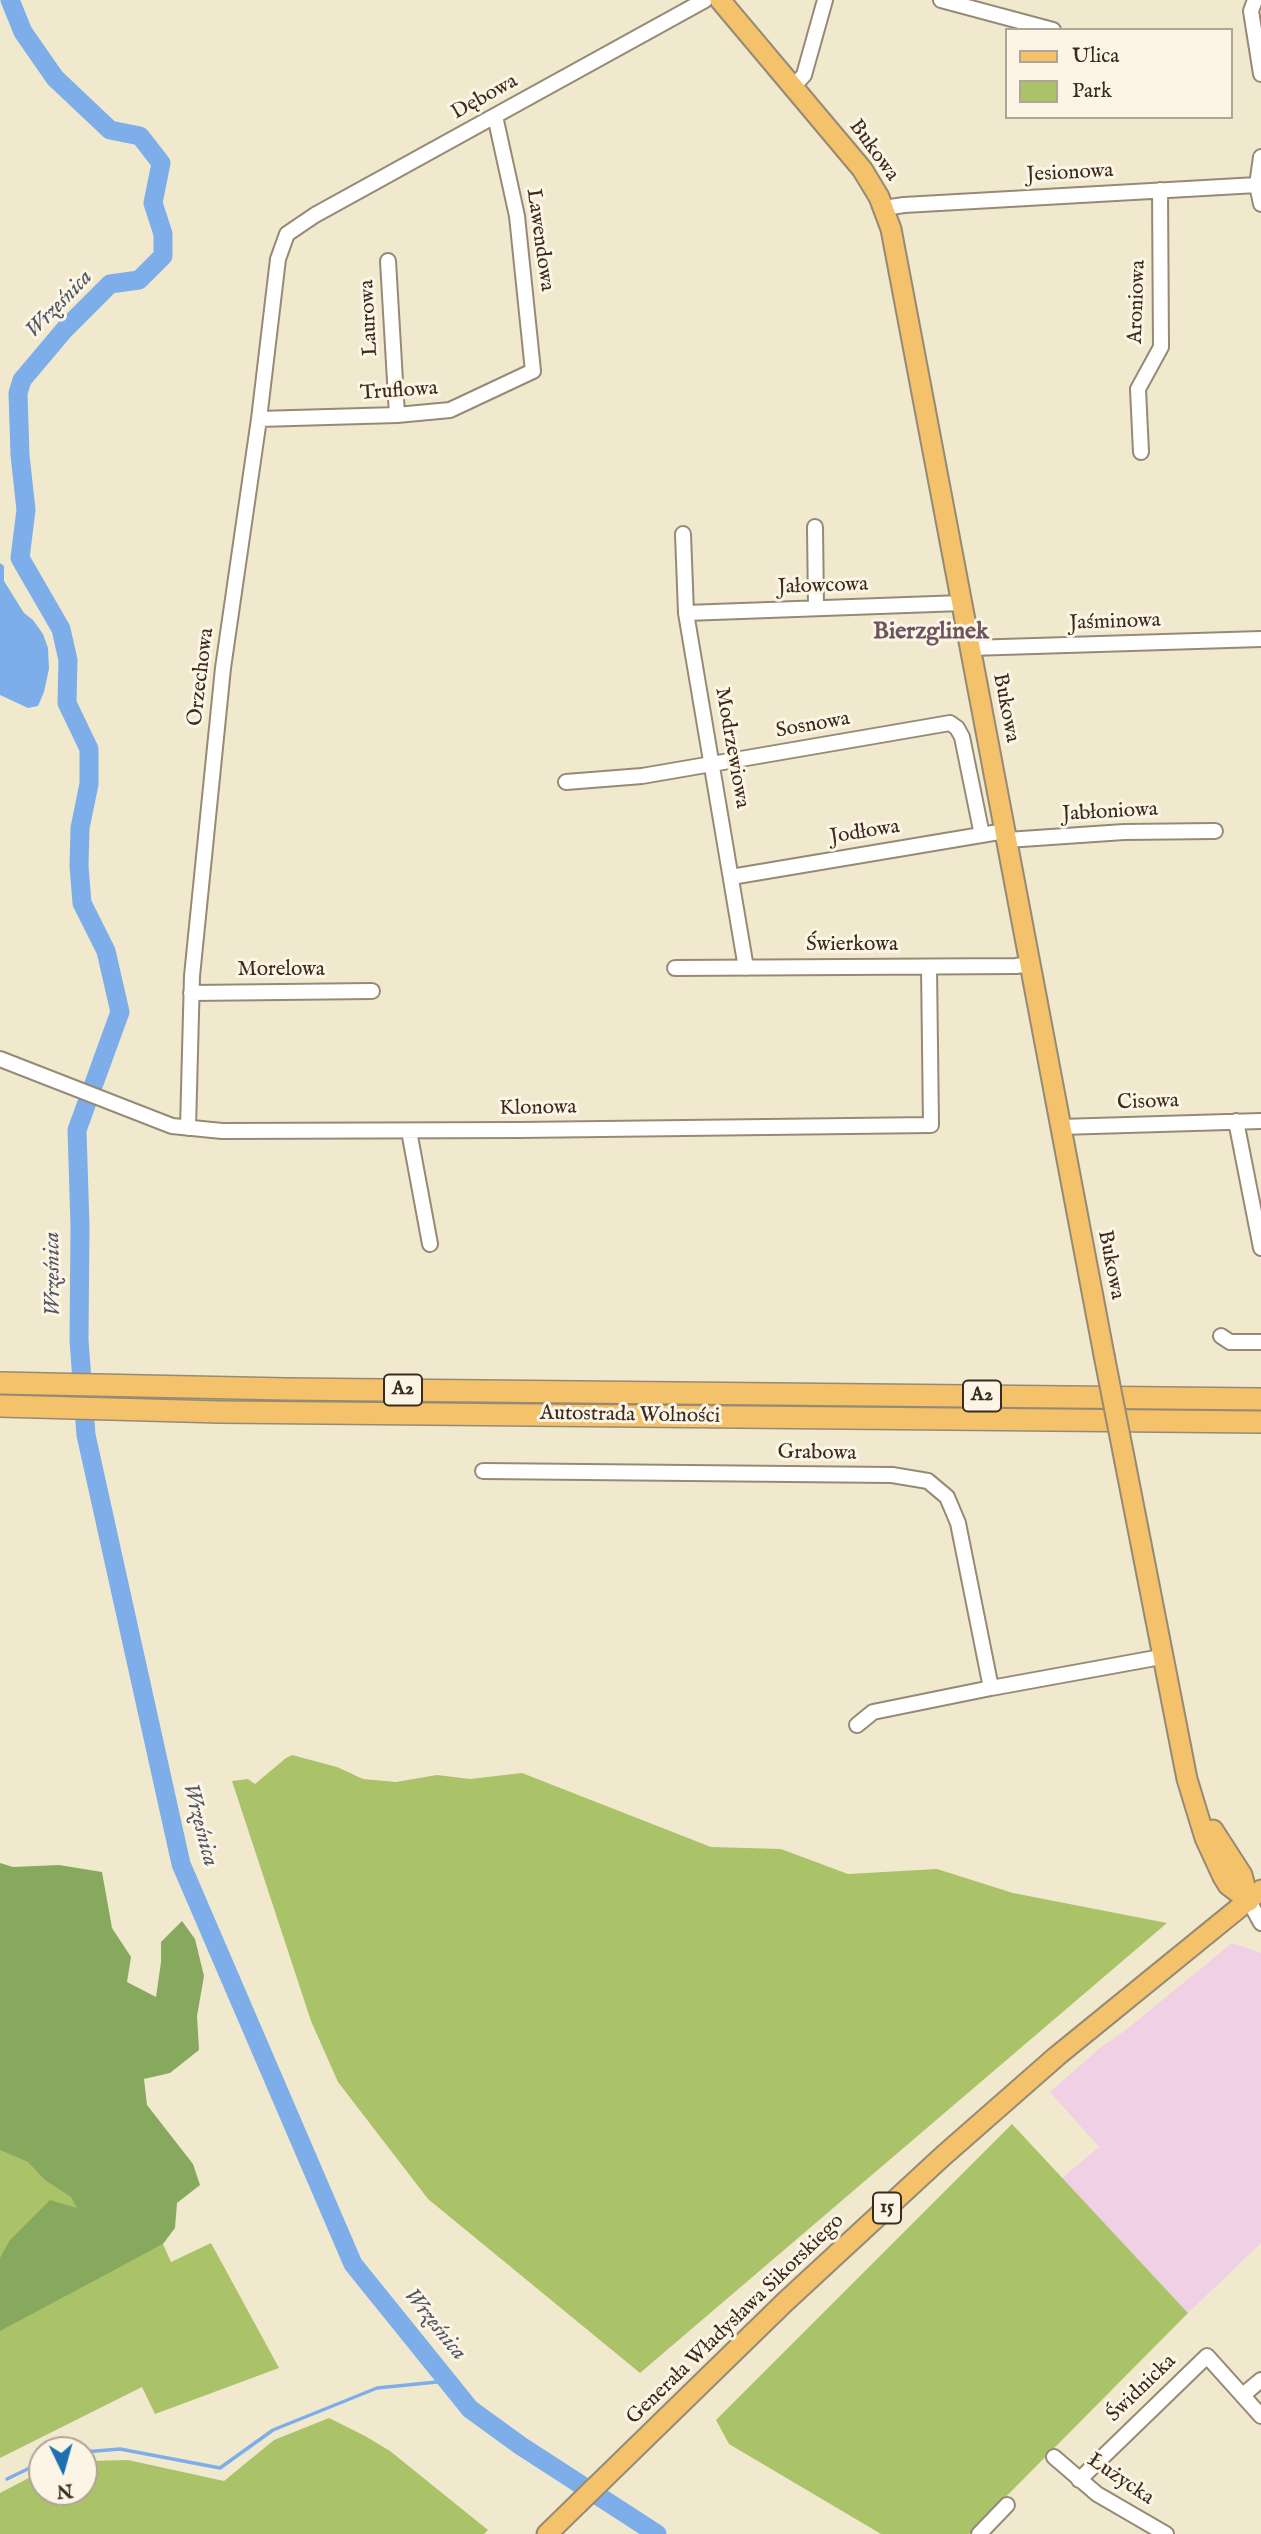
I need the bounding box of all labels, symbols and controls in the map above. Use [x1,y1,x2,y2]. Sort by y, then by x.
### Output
legend [1006,28,1233,119]
text: Ulica [1072,43,1119,70]
street label: Dębowa [448,70,522,126]
text: Park [1072,78,1112,105]
street label: Bukowa [842,115,904,187]
street label: Jesionowa [1026,159,1114,189]
street label: Lawendowa [519,187,559,293]
street label: Aroniowa [1124,260,1152,344]
water label: Wrześnica [21,265,99,345]
street label: Laurowa [355,279,385,357]
street label: Truflowa [359,377,439,407]
street label: Jałowcowa [777,573,869,601]
street label: Jaśminowa [1069,609,1161,637]
district label: Bierzglinek [873,619,989,647]
street label: Orzechowa [183,627,221,727]
street label: Bukowa [986,671,1024,745]
street label: Modrzewiowa [708,686,754,810]
street label: Sosnowa [774,707,852,745]
street label: Jabłoniowa [1062,798,1158,828]
street label: Jodłowa [828,815,902,851]
street label: Świerkowa [806,933,898,959]
street label: Morelowa [237,958,325,984]
street label: Cisowa [1117,1089,1179,1117]
street label: Klonowa [499,1096,577,1122]
street label: Bukowa [1091,1228,1129,1302]
water label: Wrześnica [39,1231,69,1317]
road number: A2 [384,1374,422,1406]
road number: A2 [963,1380,1001,1412]
street label: Autostrada Wolności [540,1402,720,1430]
street label: Grabowa [777,1441,857,1467]
water label: Wrześnica [175,1780,223,1870]
road number: 15 [873,2192,901,2224]
street label: Generała Władysława Sikorskiego [622,2209,850,2431]
water label: Wrześnica [397,2283,471,2367]
street label: Świdnicka [1102,2350,1182,2428]
north arrow [28,2436,98,2506]
street label: Łużycka [1082,2449,1158,2511]
text: N [55,2477,74,2503]

